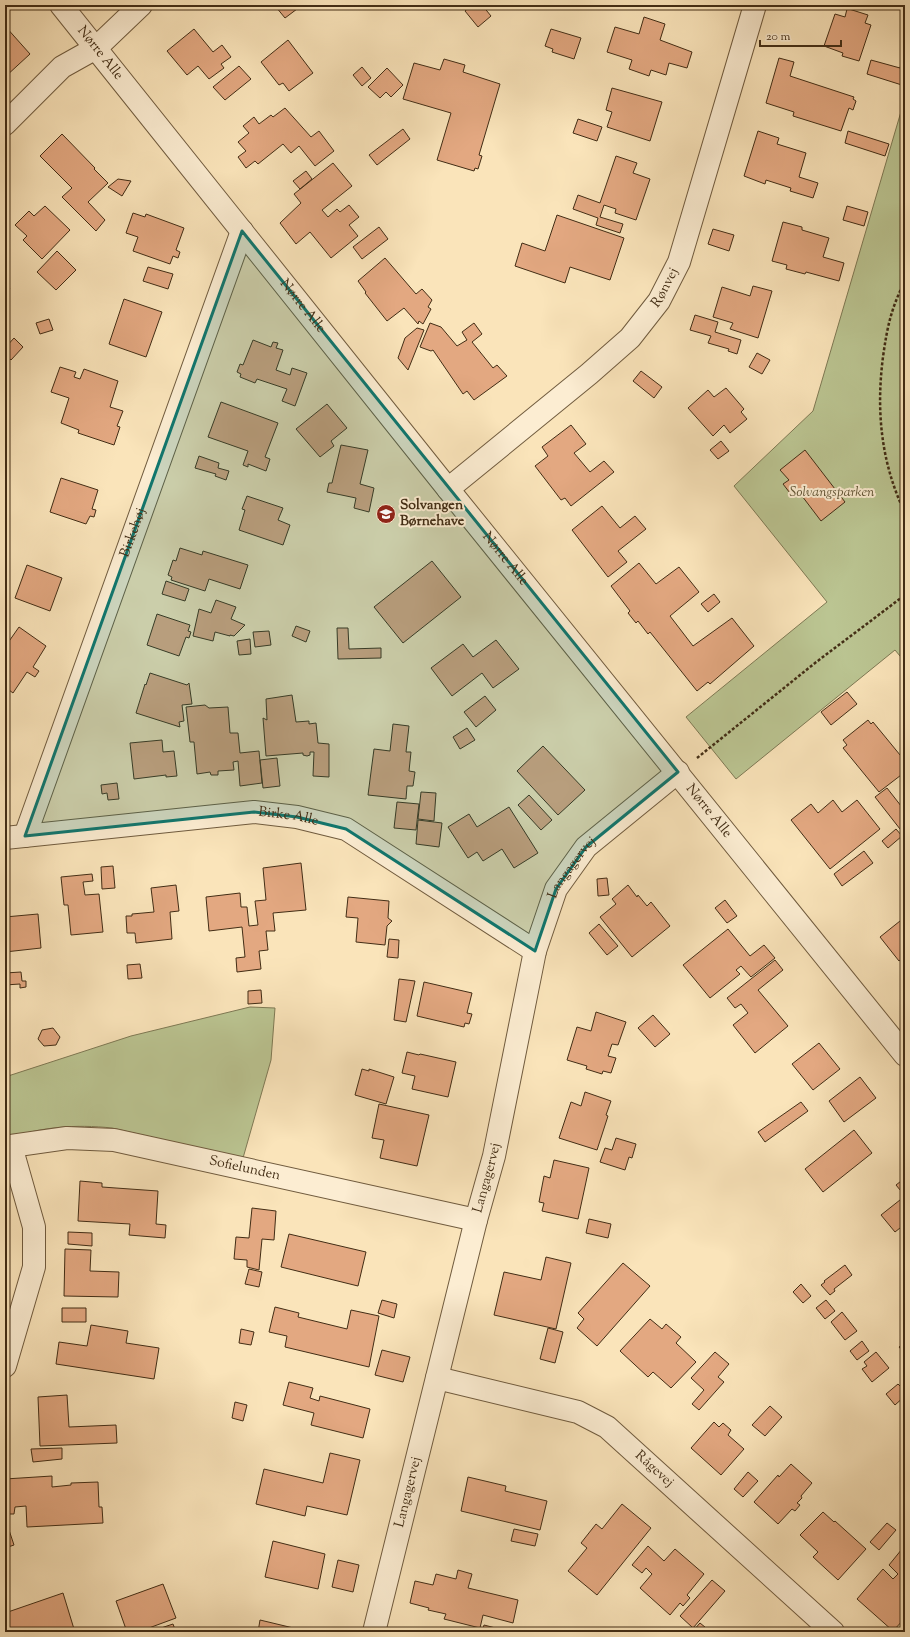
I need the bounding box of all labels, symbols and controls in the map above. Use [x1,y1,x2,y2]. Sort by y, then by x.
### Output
street label: Nørre Alle [72,22,128,85]
scale bar [760,22,841,48]
text: 20 m [766,28,791,46]
street label: Rønvej [647,265,684,312]
street label: Nørre Alle [274,275,330,338]
park label: Solvangsparken [790,483,875,503]
place label: Solvangen Børnehave [400,496,465,532]
school or university icon: Solvangen Børnehave [375,503,397,525]
street label: Birkehøj [116,505,152,560]
street label: Nørre Alle [477,528,533,591]
street label: Nørre Alle [680,780,736,843]
street label: Birke Alle [257,803,320,832]
street label: Langagervej [544,832,601,901]
street label: Langagervej [468,1141,506,1215]
street label: Sofielunden [207,1151,282,1186]
street label: Rågevej [630,1446,678,1493]
street label: Langagervej [390,1455,427,1530]

